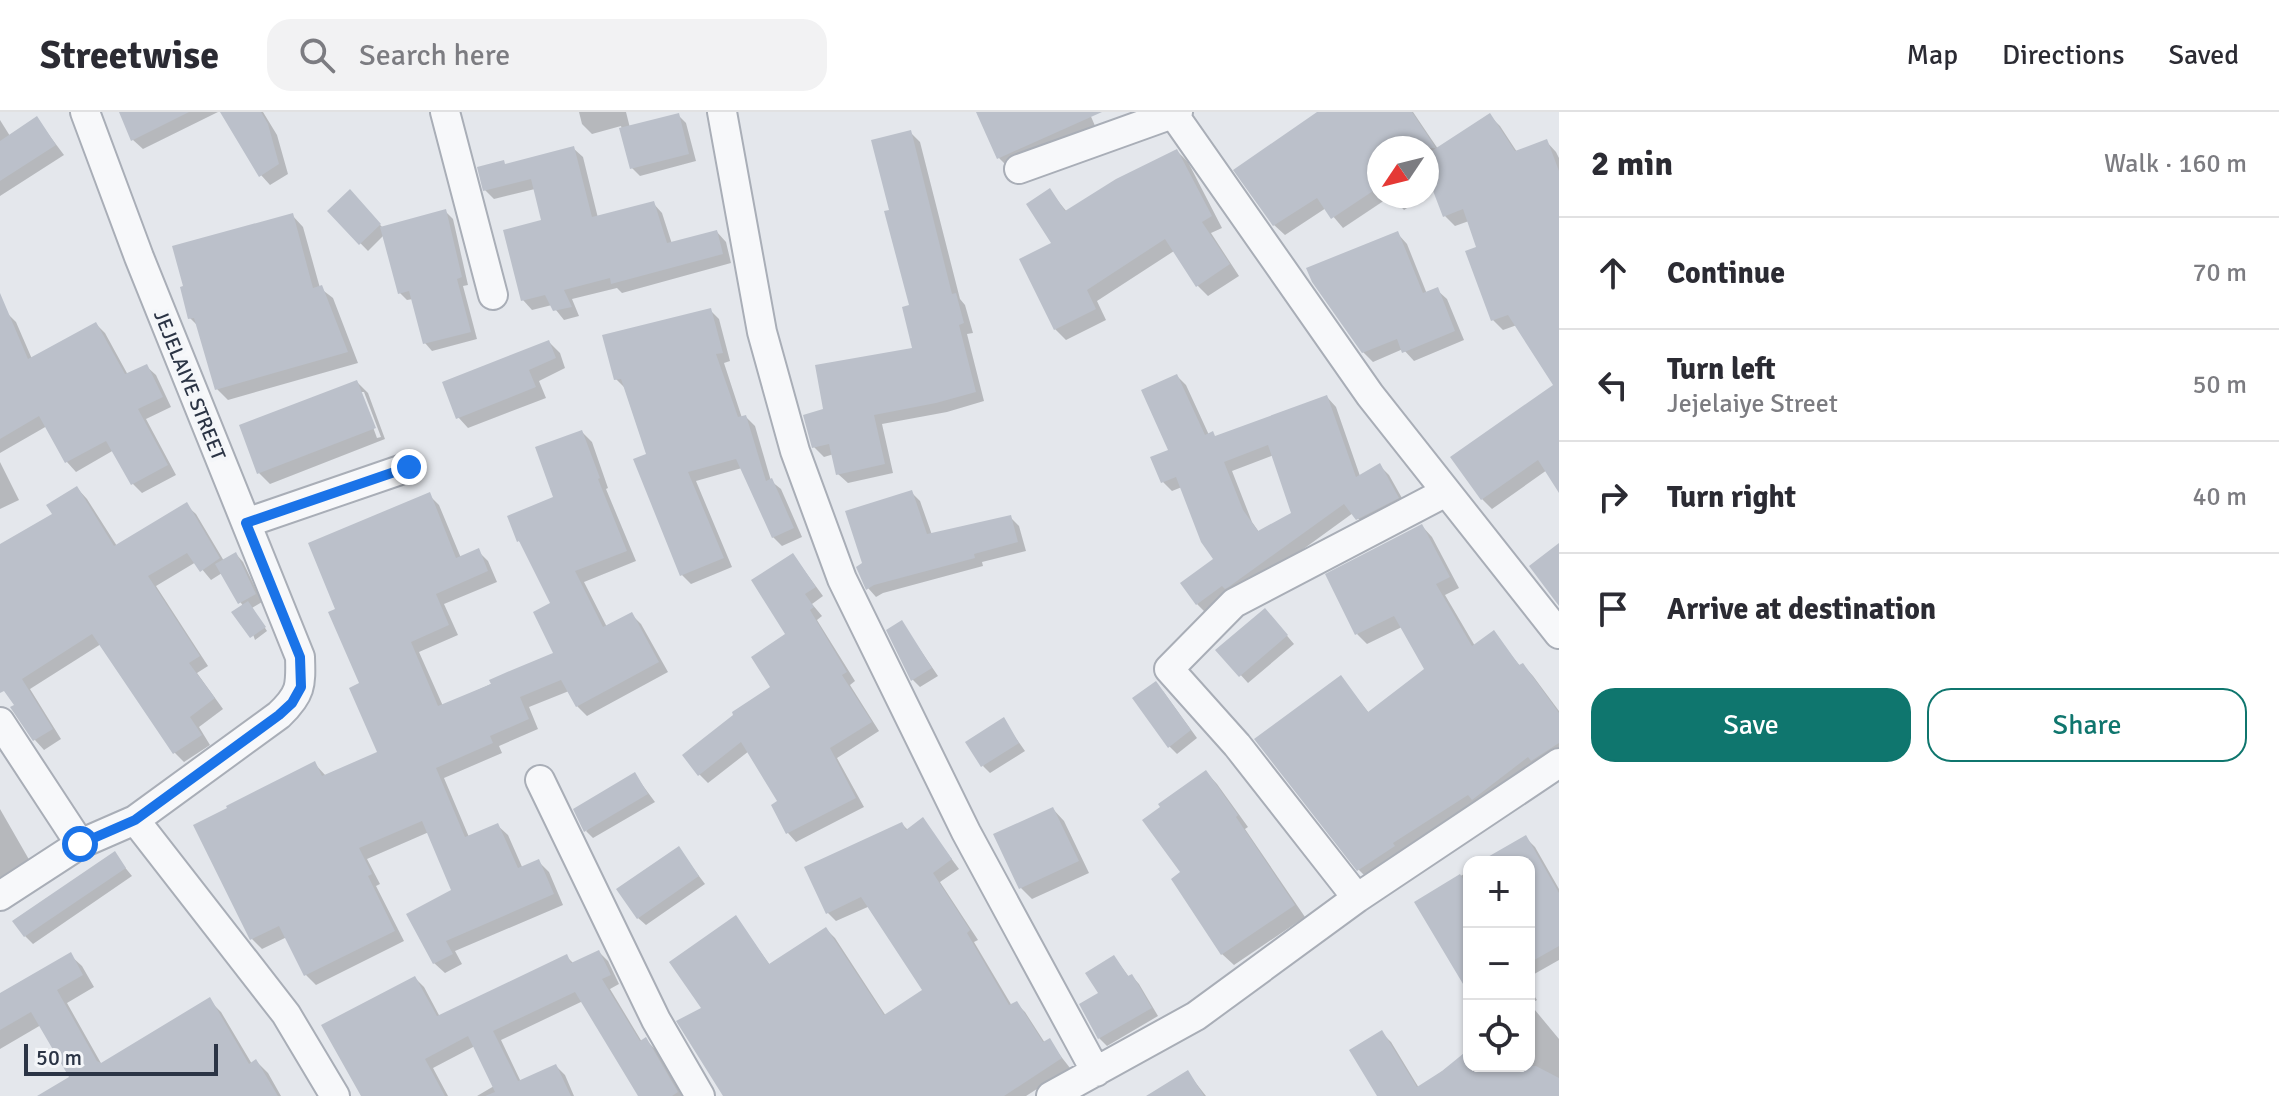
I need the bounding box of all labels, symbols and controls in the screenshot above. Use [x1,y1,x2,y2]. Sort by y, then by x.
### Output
search box [267,19,827,91]
text: Streetwise [40,32,219,79]
icon: search [295,33,339,77]
text: Search here [359,37,510,74]
text: Map [1906,38,1958,72]
text: Directions [2002,38,2124,72]
text: Saved [2168,38,2239,72]
north arrow [1367,136,1439,208]
text: 2 min [1591,143,1673,185]
text: Walk · 160 m [2104,148,2247,180]
icon: ahead [1591,251,1635,295]
text: Continue [1667,255,1785,292]
text: 70 m [2192,257,2247,289]
street label: JEJELAIYE STREET [148,307,231,464]
text: Turn left [1667,351,1776,388]
icon: left [1591,363,1635,407]
text: 50 m [2192,369,2247,401]
text: Jejelaiye Street [1667,388,1838,420]
route end [391,449,427,485]
icon: right [1591,475,1635,519]
text: Turn right [1667,479,1796,516]
text: 40 m [2192,481,2247,513]
icon: arrive [1591,587,1635,631]
text: Arrive at destination [1667,591,1936,628]
button: Save [1591,688,1911,762]
button: Share [1927,688,2247,762]
route start [62,826,98,862]
map controls [1463,856,1535,1072]
button: + [1463,856,1535,928]
button: − [1463,928,1535,1000]
button: locate [1463,1000,1535,1072]
scale bar [24,1040,218,1076]
text: 50 m [36,1044,82,1071]

